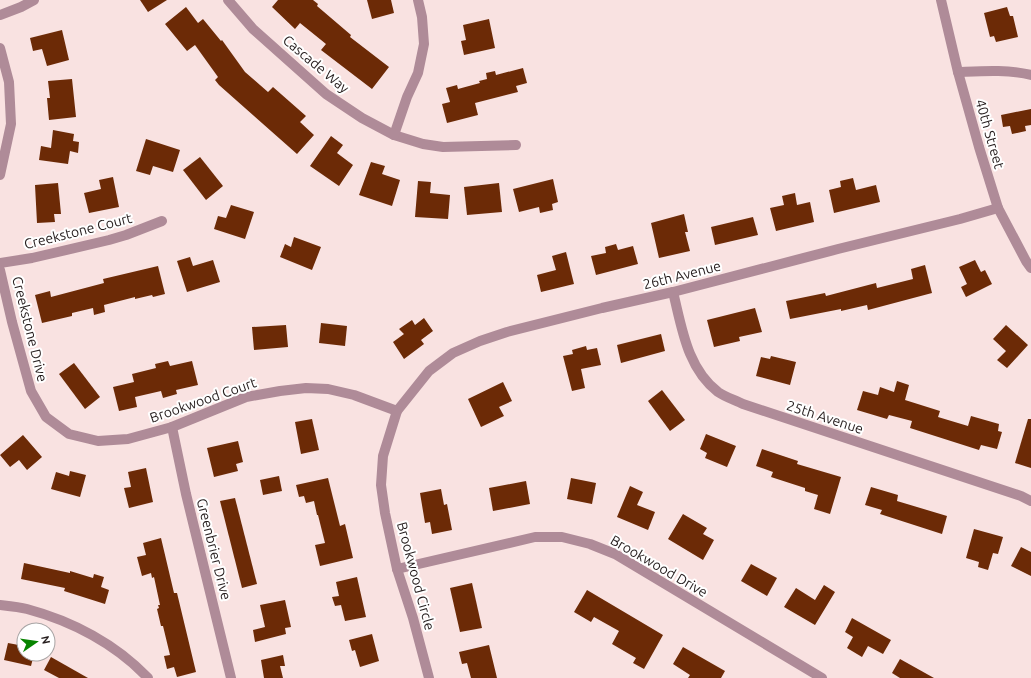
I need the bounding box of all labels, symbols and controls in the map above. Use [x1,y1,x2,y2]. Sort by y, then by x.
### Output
street label: Cascade Way [280,32,352,96]
street label: 40th Street [972,97,1008,171]
street label: Creekstone Court [22,210,134,252]
street label: 26th Avenue [641,258,723,292]
street label: Creekstone Drive [9,275,51,383]
street label: Brookwood Court [148,374,259,426]
street label: 25th Avenue [785,397,865,437]
street label: Greenbrier Drive [194,496,234,602]
street label: Brookwood Circle [394,520,438,632]
street label: Brookwood Drive [608,532,710,600]
north arrow [16,622,56,662]
text: N [39,634,53,645]

